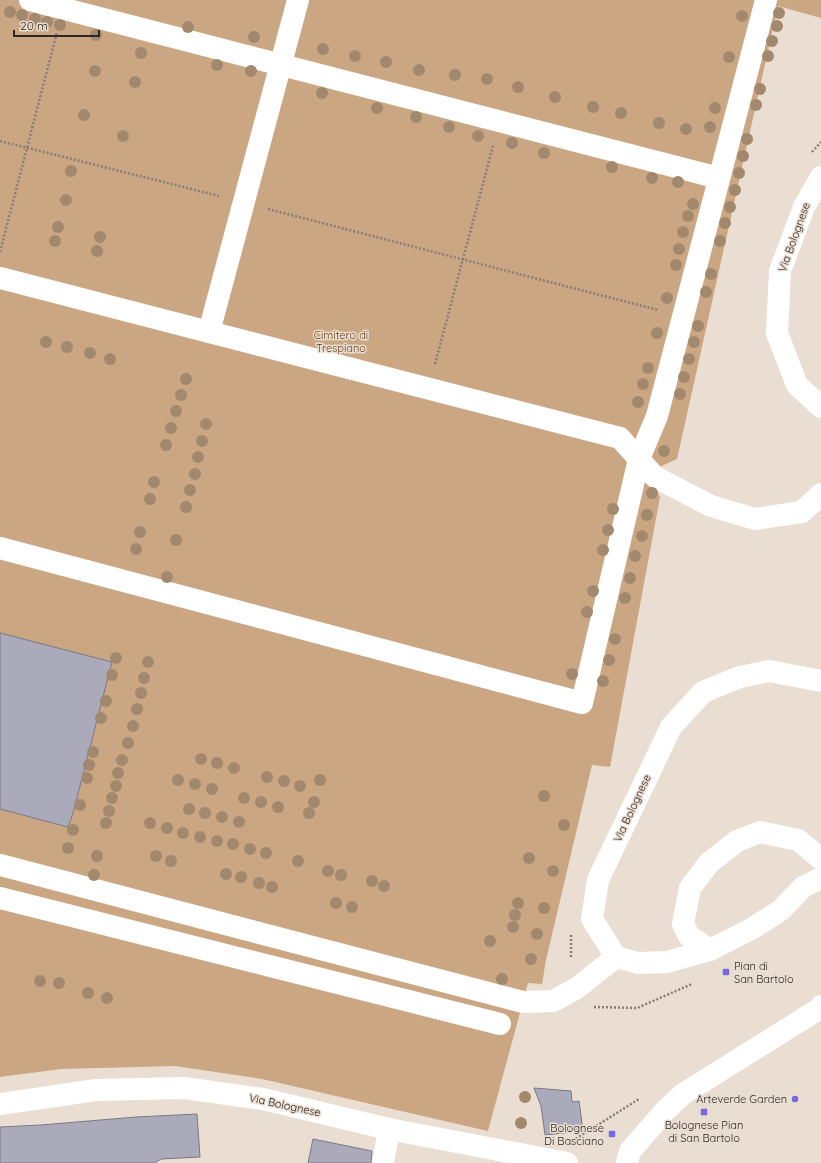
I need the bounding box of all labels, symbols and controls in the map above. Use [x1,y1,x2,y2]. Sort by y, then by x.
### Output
scale bar [14,12,99,38]
text: 20 m [20,18,48,33]
street label: Via Bolognese [775,200,813,274]
park label: Cimitero di Trespiano [314,328,368,355]
street label: Via Bolognese [610,772,654,844]
place label: Pian di San Bartolo [734,959,794,986]
marker: Pian di San Bartolo [721,967,731,977]
street label: Via Bolognese [248,1091,322,1119]
place label: Arteverde Garden [696,1092,787,1106]
marker: Arteverde Garden [790,1094,800,1104]
marker: Bolognese Pian di San Bartolo [699,1107,709,1117]
place label: Bolognese Pian di San Bartolo [665,1118,743,1145]
place label: Bolognese Di Basciano [544,1121,604,1148]
marker: Bolognese Di Basciano [607,1129,617,1139]

